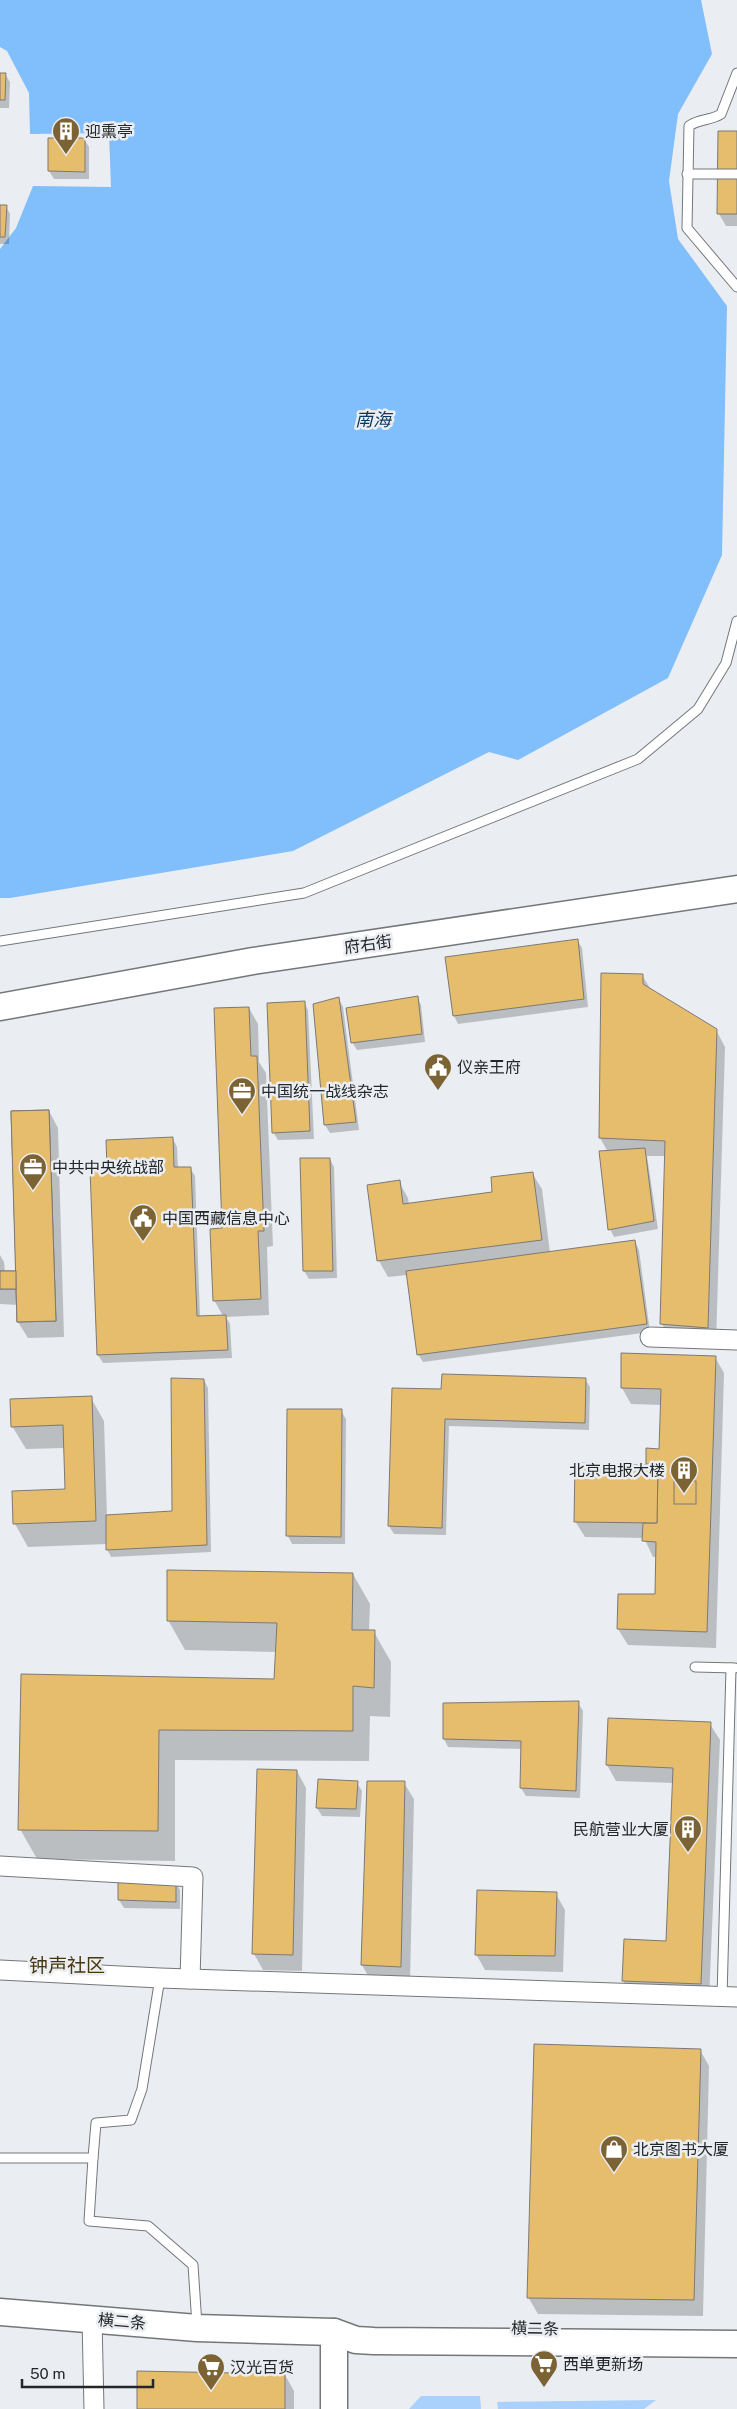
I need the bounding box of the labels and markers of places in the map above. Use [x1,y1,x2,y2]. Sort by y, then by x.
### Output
building icon: 迎熏亭 [51,116,81,155]
place label: 迎熏亭 [85,122,133,141]
public building icon: 仪亲王府 [423,1052,453,1091]
place label: 仪亲王府 [457,1058,521,1077]
office icon: 中国统一战线杂志 [227,1076,257,1115]
place label: 中国统一战线杂志 [261,1082,389,1101]
office icon: 中共中央统战部 [18,1152,48,1191]
place label: 中共中央统战部 [52,1158,164,1177]
public building icon: 中国西藏信息中心 [128,1203,158,1242]
place label: 中国西藏信息中心 [162,1209,290,1228]
building icon: 北京电报大楼 [669,1455,699,1494]
place label: 北京电报大楼 [569,1461,665,1480]
building icon: 民航营业大厦 [673,1814,703,1853]
place label: 民航营业大厦 [573,1820,669,1839]
shop icon: 北京图书大厦 [599,2134,629,2173]
place label: 北京图书大厦 [633,2140,729,2159]
supermarket icon: 西单更新场 [529,2349,559,2388]
supermarket icon: 汉光百货 [196,2352,226,2391]
place label: 西单更新场 [563,2355,643,2374]
place label: 汉光百货 [230,2358,294,2377]

